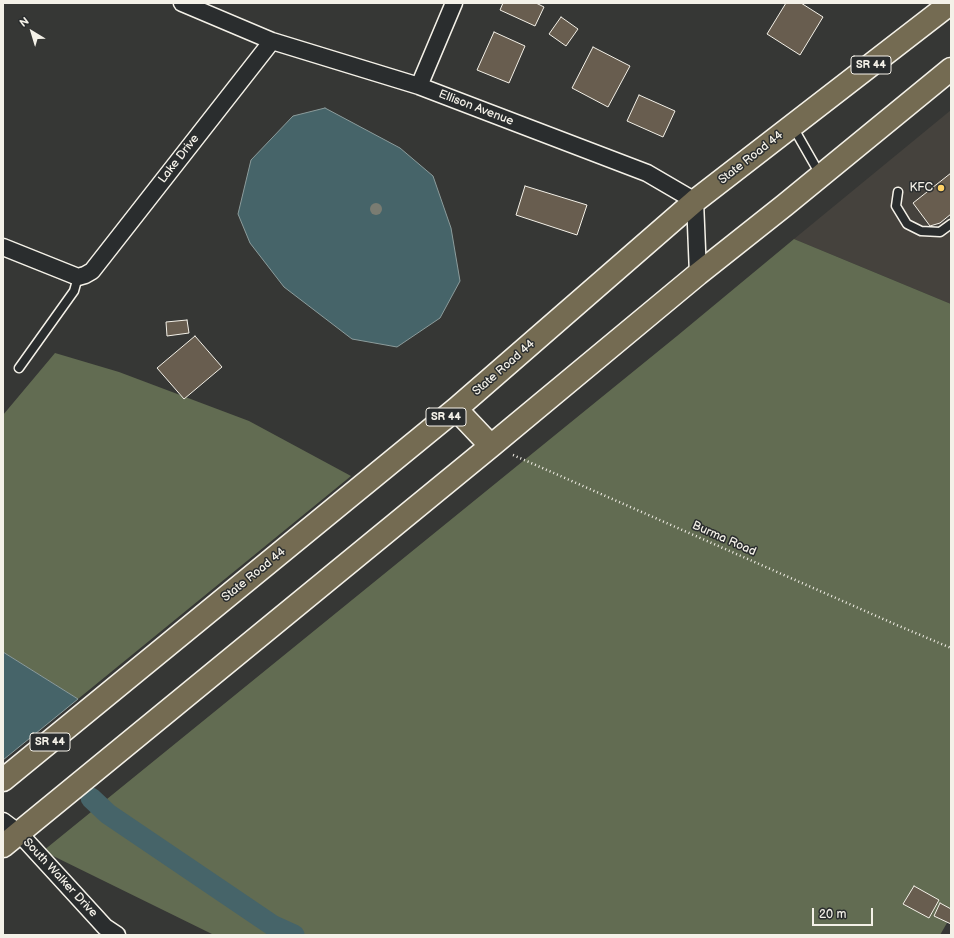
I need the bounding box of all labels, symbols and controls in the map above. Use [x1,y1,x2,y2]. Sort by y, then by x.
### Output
north arrow [12,12,52,52]
text: N [17,14,32,30]
road number: SR 44 [851,56,891,74]
street label: Ellison Avenue [436,87,516,129]
street label: State Road 44 [716,128,786,188]
street label: Lake Drive [156,132,202,186]
place label: KFC [910,181,933,195]
marker: KFC [936,183,946,193]
street label: State Road 44 [470,337,538,399]
road number: SR 44 [426,408,466,426]
street label: Burma Road [690,519,758,559]
street label: State Road 44 [219,545,289,605]
road number: SR 44 [30,733,70,751]
street label: South Walker Drive [20,836,100,920]
scale bar [814,900,875,926]
text: 20 m [819,907,846,922]

